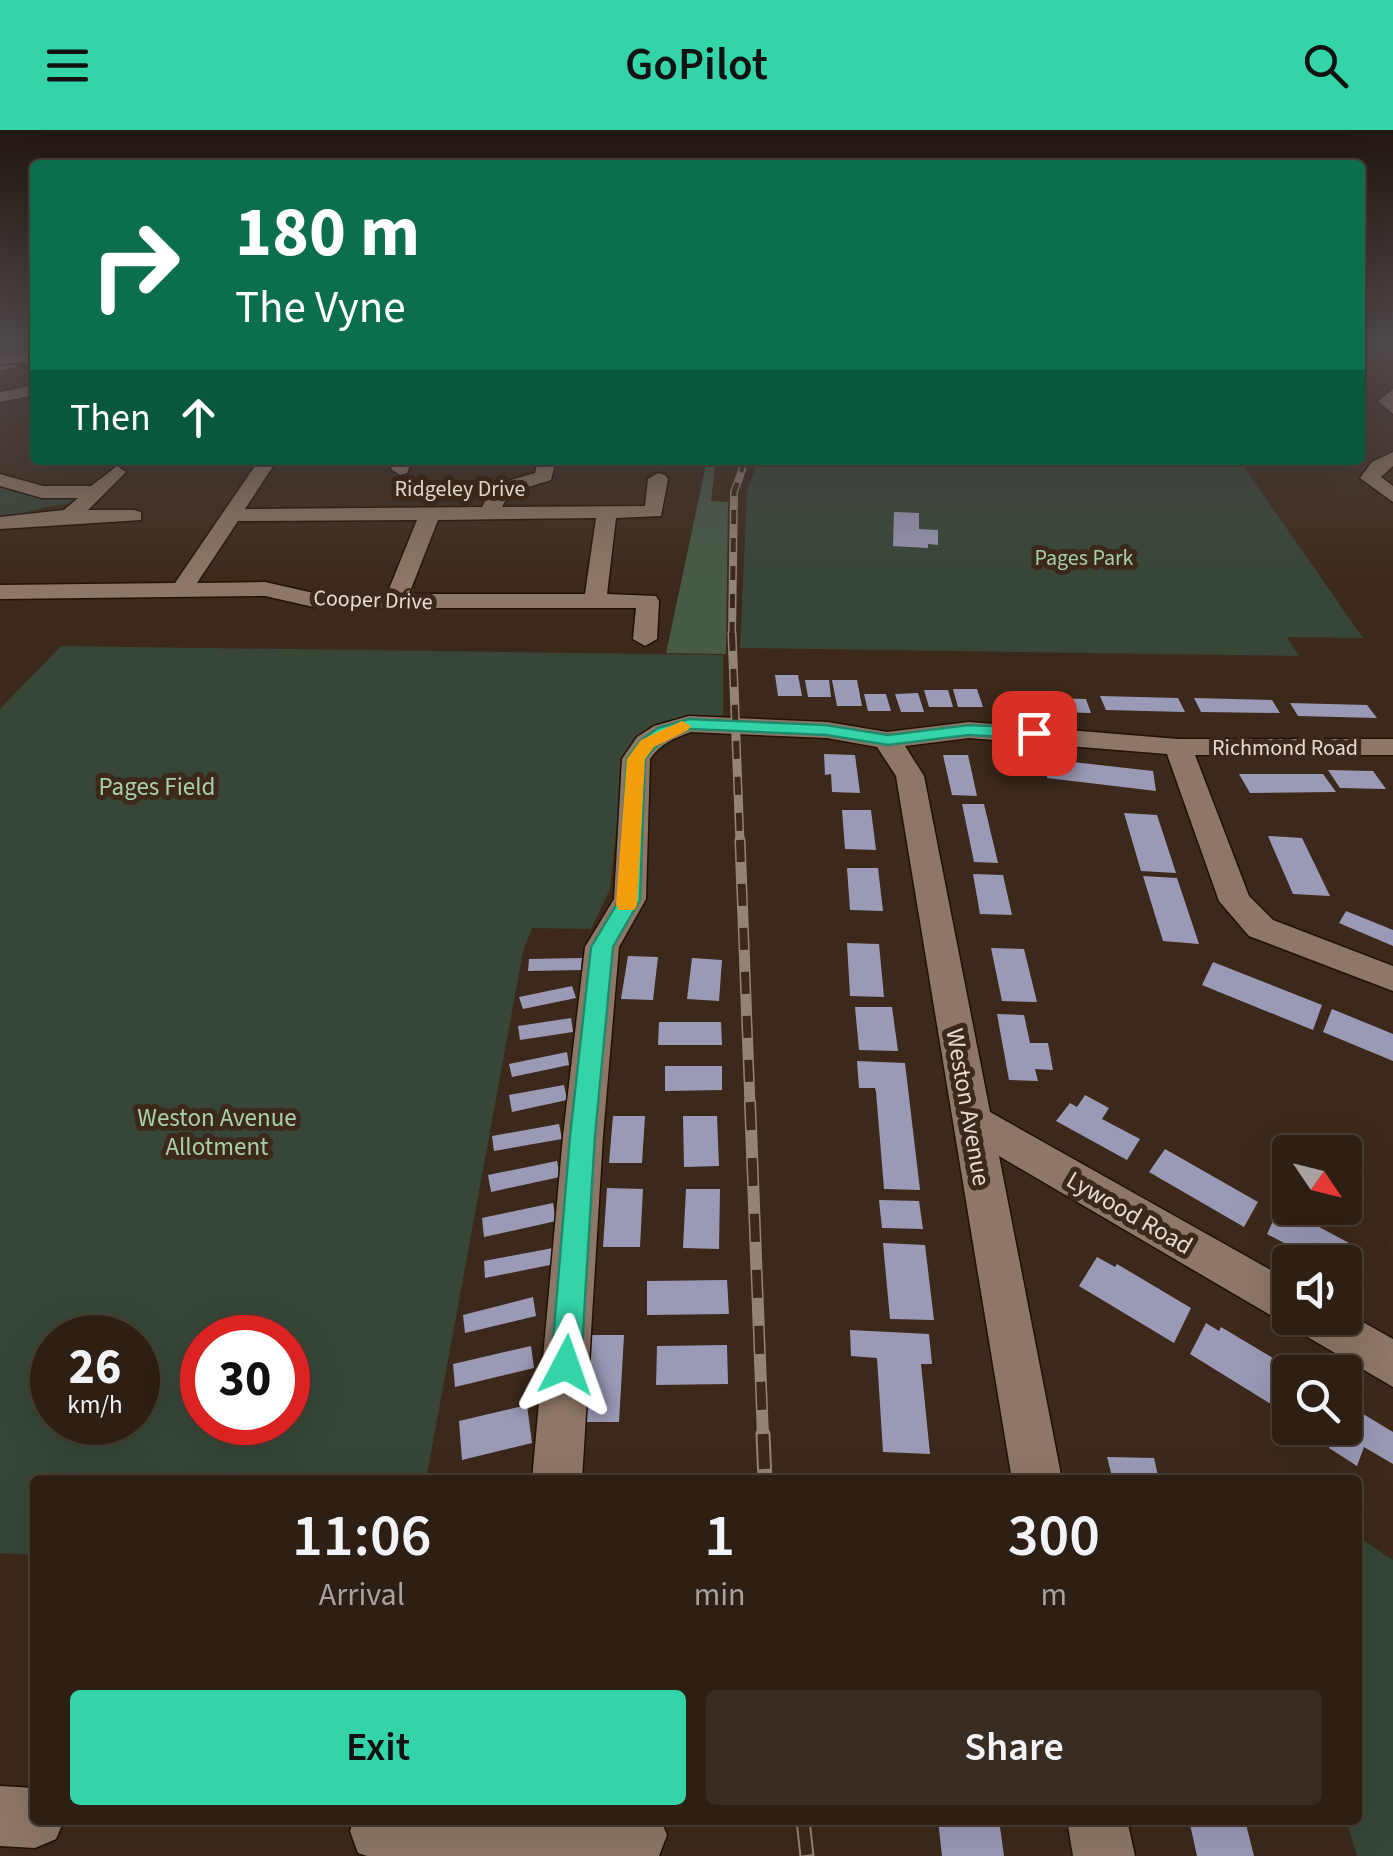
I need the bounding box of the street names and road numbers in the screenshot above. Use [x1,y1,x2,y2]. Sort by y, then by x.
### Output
street label: Ridgeley Drive [395,473,525,505]
street label: Cooper Drive [313,582,433,618]
street label: Richmond Road [1212,732,1358,764]
street label: Weston Avenue [936,1026,1000,1189]
street label: Lywood Road [1060,1162,1199,1264]

